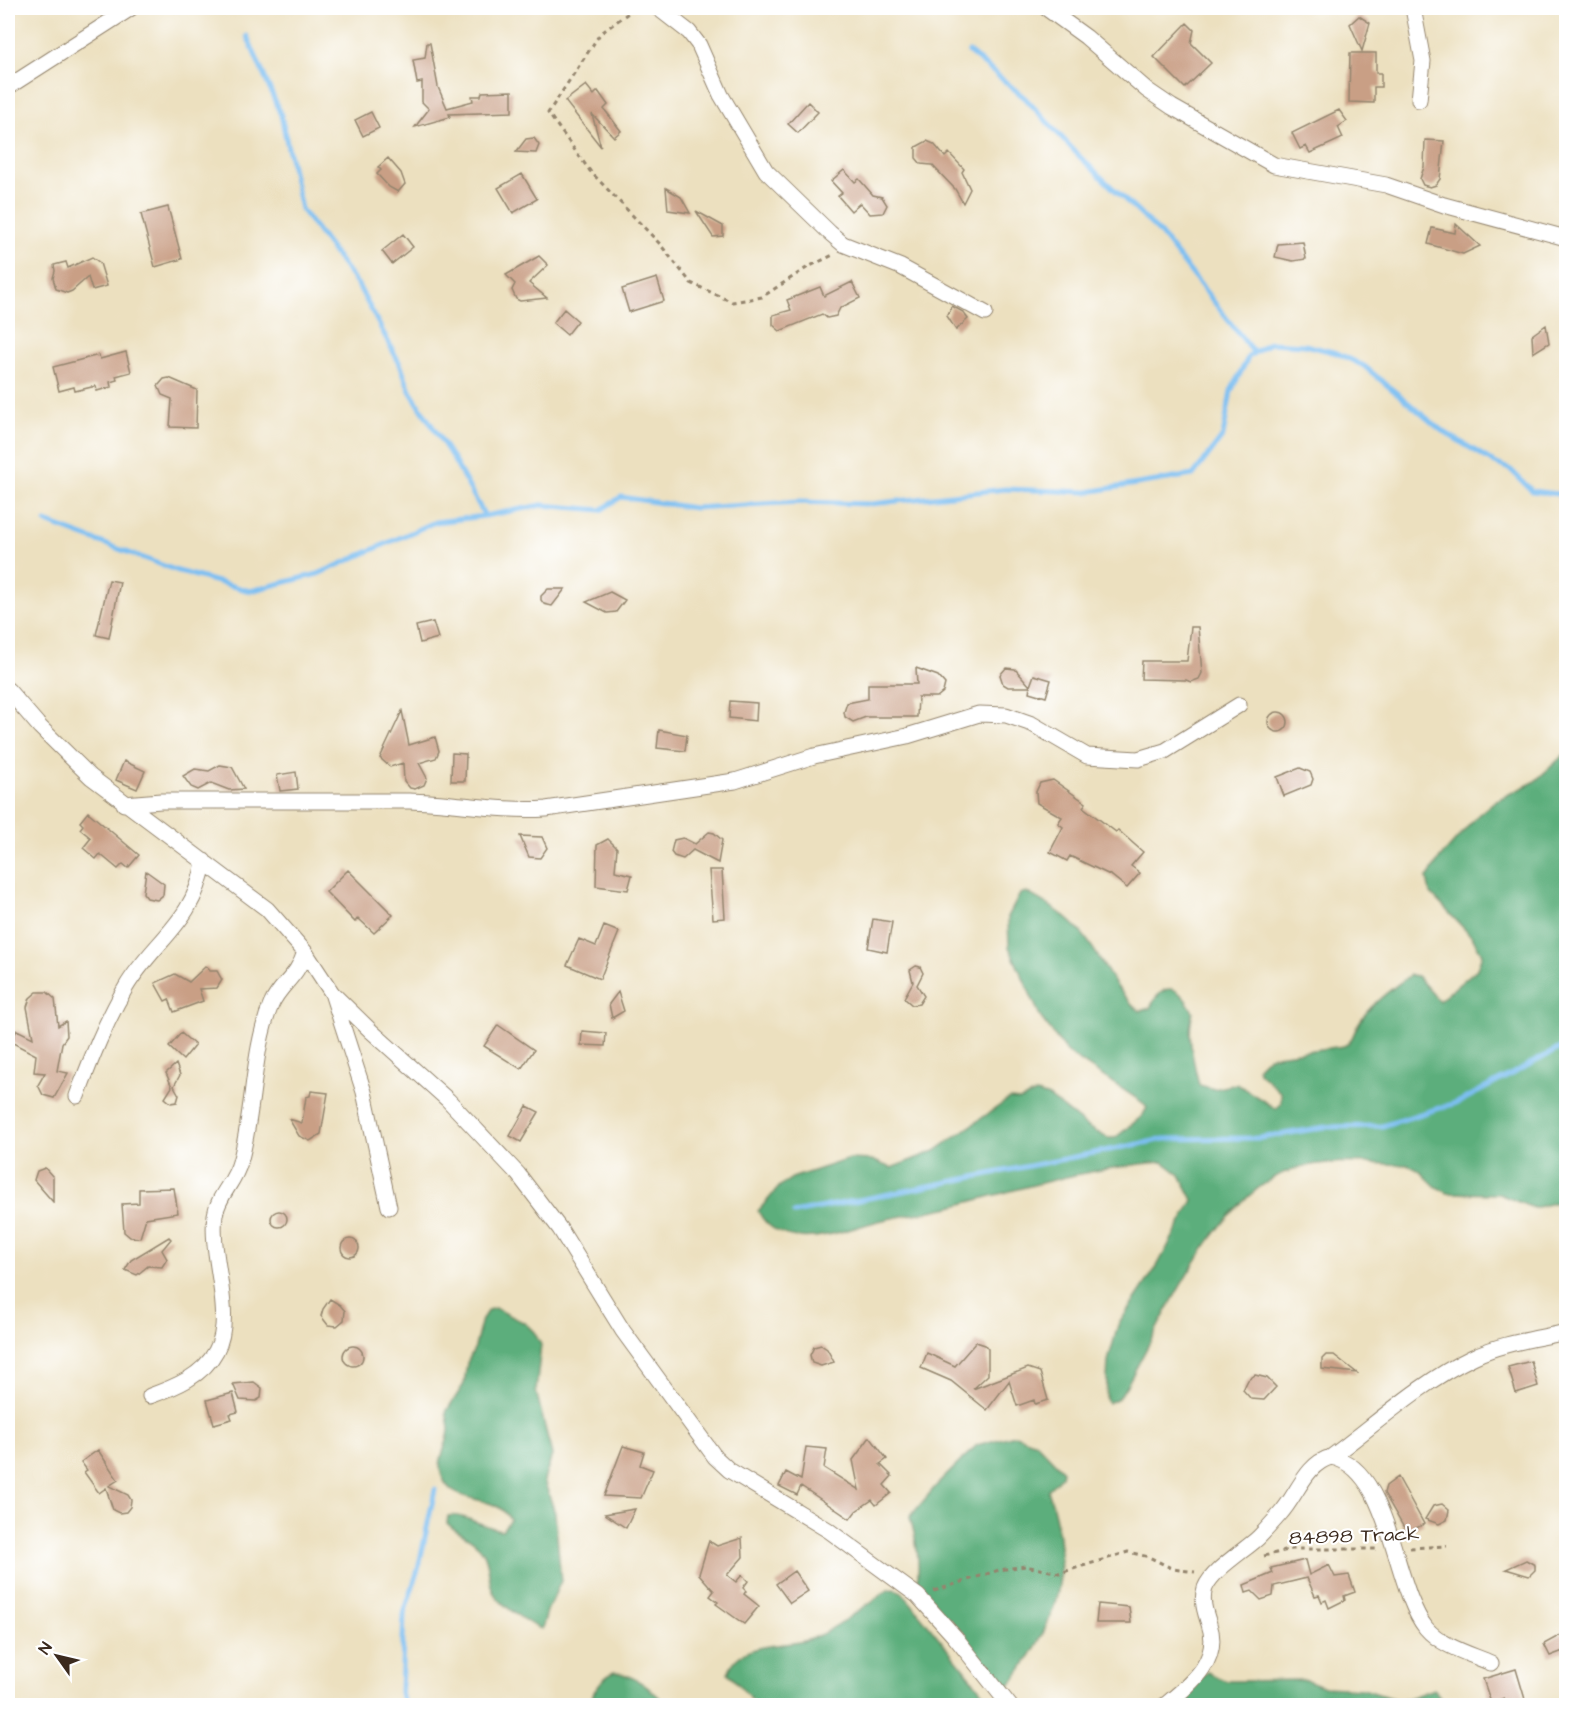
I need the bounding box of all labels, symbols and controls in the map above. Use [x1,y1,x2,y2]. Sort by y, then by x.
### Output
street label: 84898 Track [1288,1520,1420,1552]
north arrow [27,1626,87,1686]
text: N [33,1638,57,1658]

